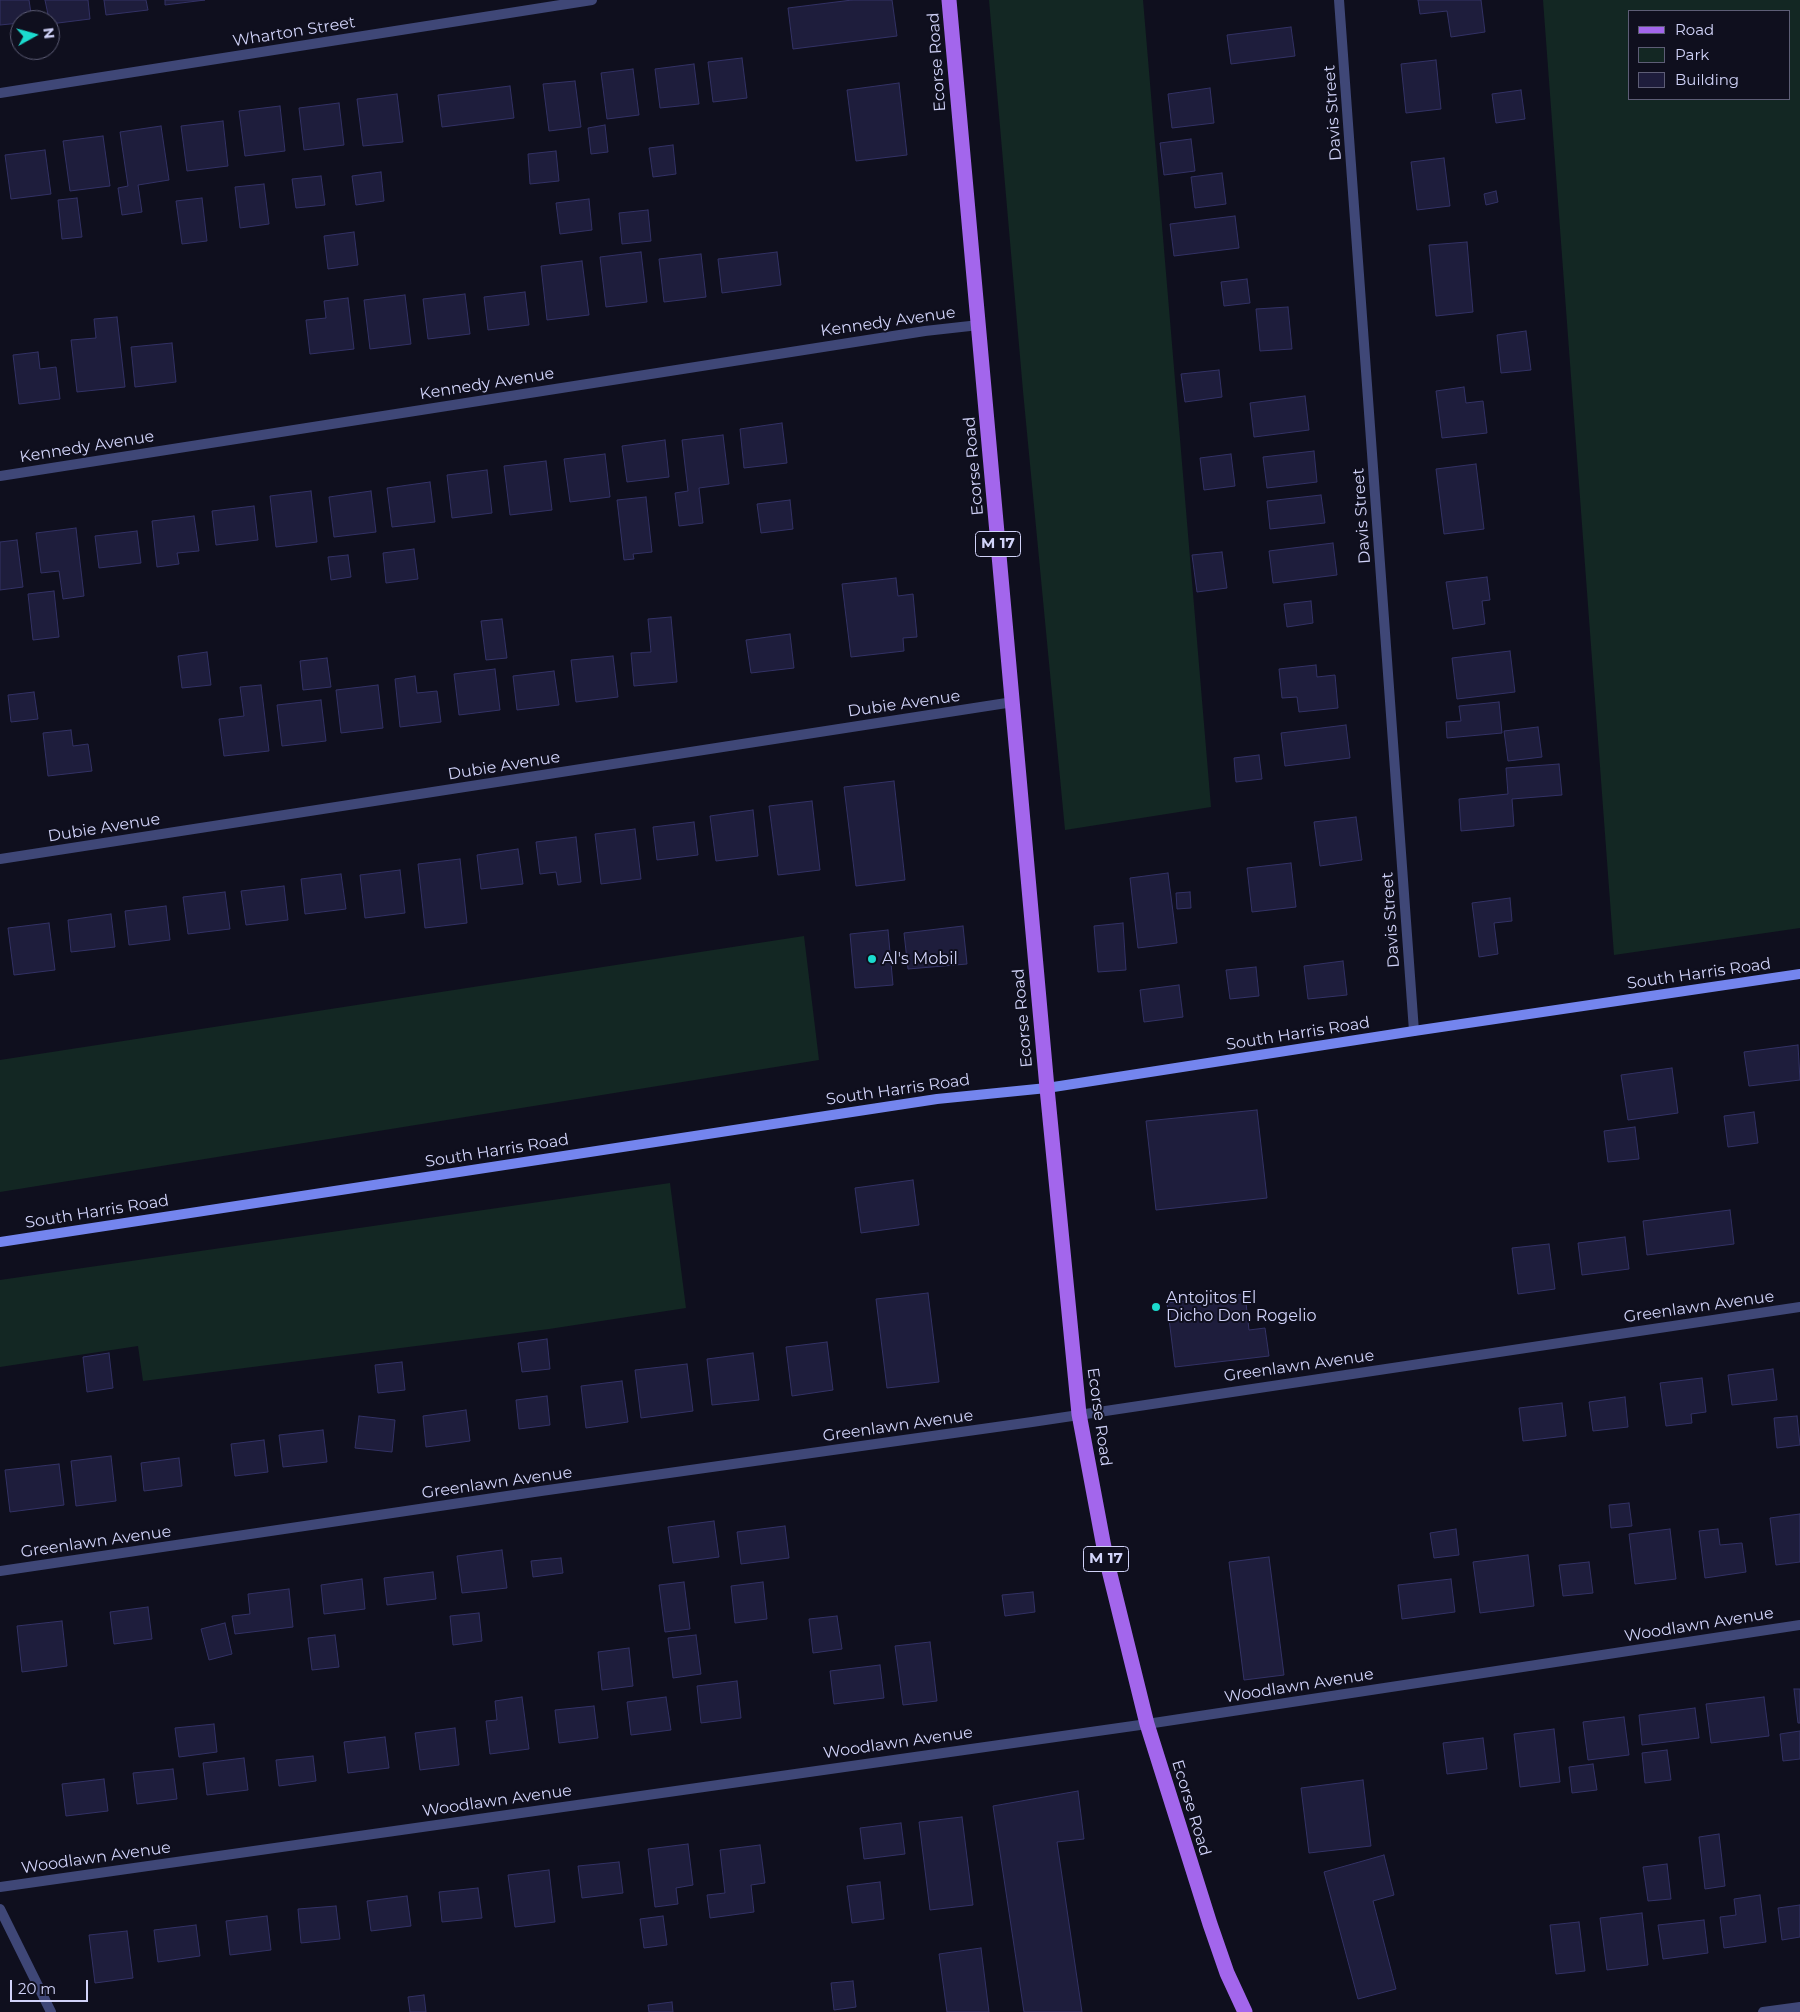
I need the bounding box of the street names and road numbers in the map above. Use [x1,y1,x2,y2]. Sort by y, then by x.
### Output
street label: Ecorse Road [924,12,950,112]
street label: Wharton Street [231,13,357,51]
street label: Davis Street [1320,65,1346,161]
street label: Kennedy Avenue [819,303,957,341]
street label: Kennedy Avenue [418,364,556,404]
street label: Ecorse Road [960,416,988,516]
street label: Kennedy Avenue [18,427,156,467]
street label: Davis Street [1349,468,1375,564]
road number: M 17 [976,532,1020,556]
street label: Dubie Avenue [847,687,961,721]
street label: Dubie Avenue [447,748,561,784]
street label: Dubie Avenue [47,810,161,846]
street label: Davis Street [1378,872,1404,968]
street label: South Harris Road [1626,954,1772,994]
street label: Ecorse Road [1009,968,1037,1068]
street label: South Harris Road [1225,1013,1371,1055]
street label: South Harris Road [825,1070,971,1110]
street label: South Harris Road [424,1130,570,1172]
street label: South Harris Road [24,1191,170,1233]
street label: Greenlawn Avenue [1623,1287,1775,1327]
street label: Greenlawn Avenue [1223,1346,1375,1386]
street label: Ecorse Road [1083,1366,1115,1468]
street label: Greenlawn Avenue [822,1406,974,1446]
street label: Greenlawn Avenue [421,1463,573,1503]
street label: Greenlawn Avenue [20,1522,172,1562]
road number: M 17 [1084,1546,1128,1572]
street label: Woodlawn Avenue [1623,1604,1775,1646]
street label: Woodlawn Avenue [1223,1665,1375,1707]
street label: Woodlawn Avenue [822,1723,974,1763]
street label: Ecorse Road [1167,1758,1215,1858]
street label: Woodlawn Avenue [421,1781,573,1821]
street label: Woodlawn Avenue [20,1838,172,1878]

